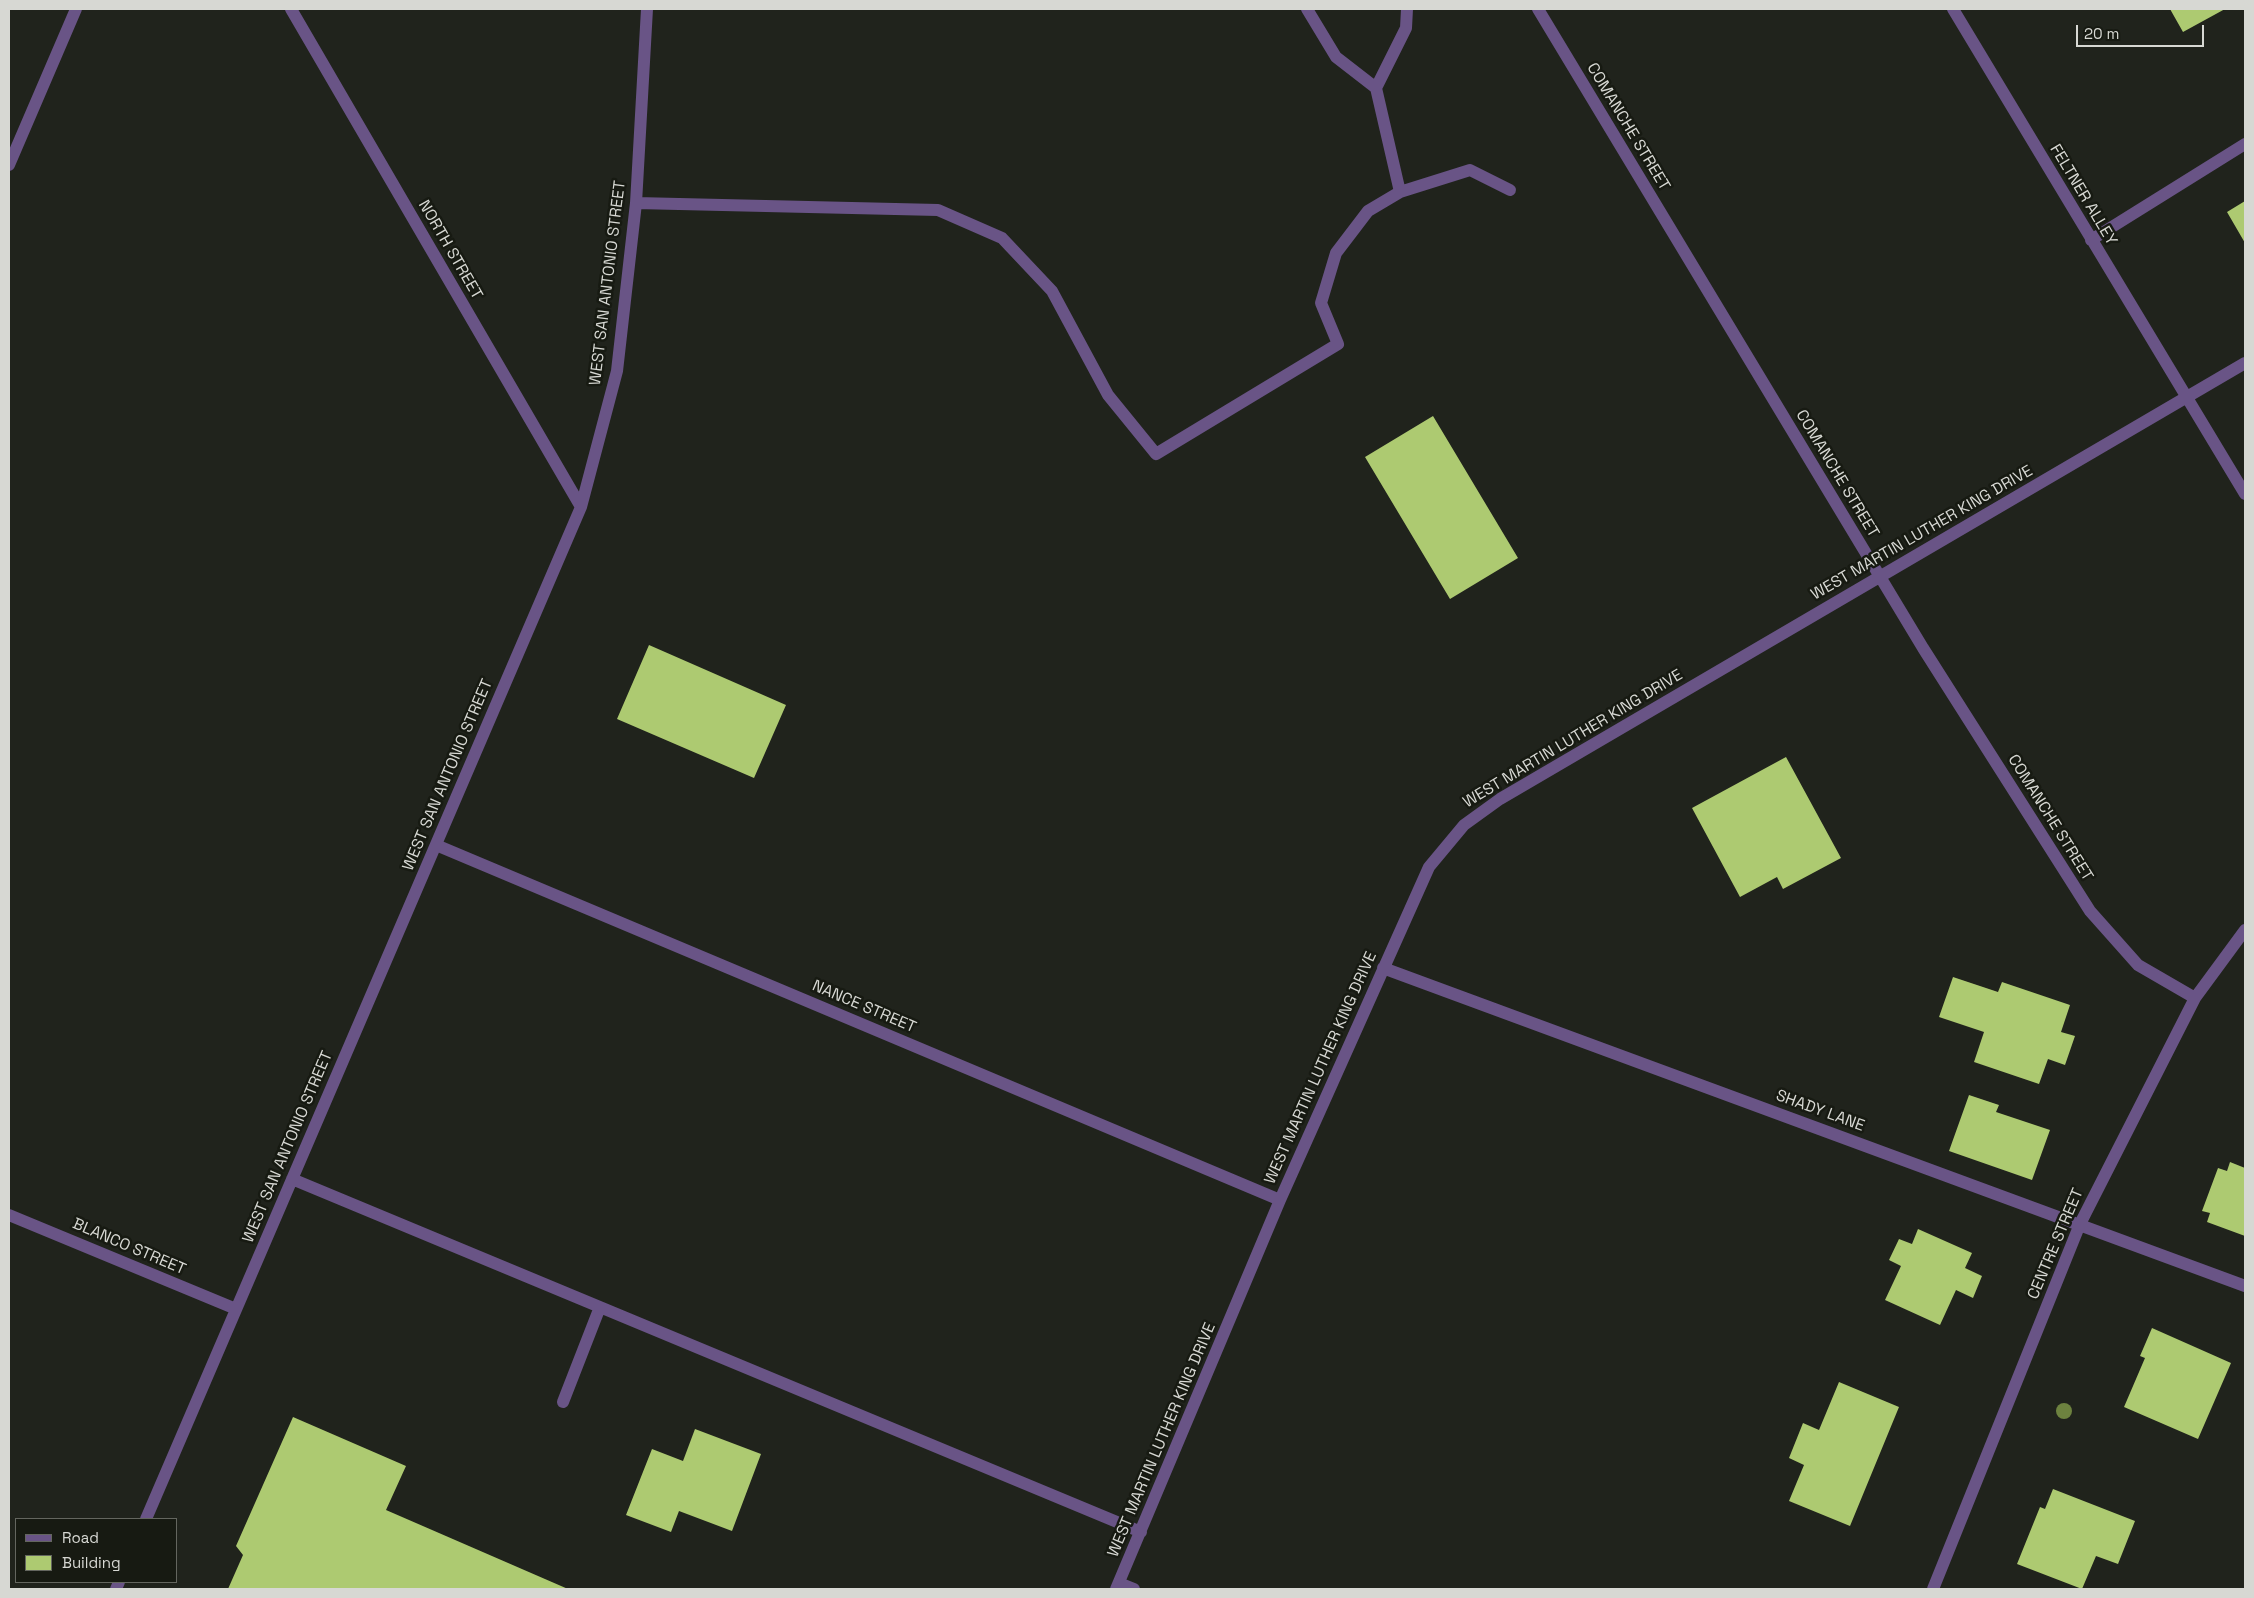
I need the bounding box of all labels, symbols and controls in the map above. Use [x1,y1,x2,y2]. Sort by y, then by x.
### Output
scale bar [2079,15,2206,47]
text: 20 m [2084,24,2119,43]
street label: COMANCHE STREET [1582,60,1674,194]
street label: FELTNER ALLEY [2045,141,2121,249]
street label: WEST SAN ANTONIO STREET [586,179,630,387]
street label: NORTH STREET [414,197,486,303]
street label: COMANCHE STREET [1791,407,1883,541]
street label: WEST MARTIN LUTHER KING DRIVE [1808,462,2036,604]
street label: WEST MARTIN LUTHER KING DRIVE [1460,666,1686,812]
street label: WEST SAN ANTONIO STREET [399,676,497,874]
street label: COMANCHE STREET [2003,751,2097,885]
street label: WEST MARTIN LUTHER KING DRIVE [1261,949,1381,1187]
street label: NANCE STREET [809,976,919,1038]
street label: WEST SAN ANTONIO STREET [239,1048,337,1246]
street label: SHADY LANE [1773,1086,1867,1136]
street label: CENTRE STREET [2024,1186,2088,1302]
street label: BLANCO STREET [69,1214,189,1280]
street label: WEST MARTIN LUTHER KING DRIVE [1104,1320,1220,1560]
legend [15,1518,178,1583]
text: Road [62,1528,99,1547]
text: Building [62,1553,121,1572]

